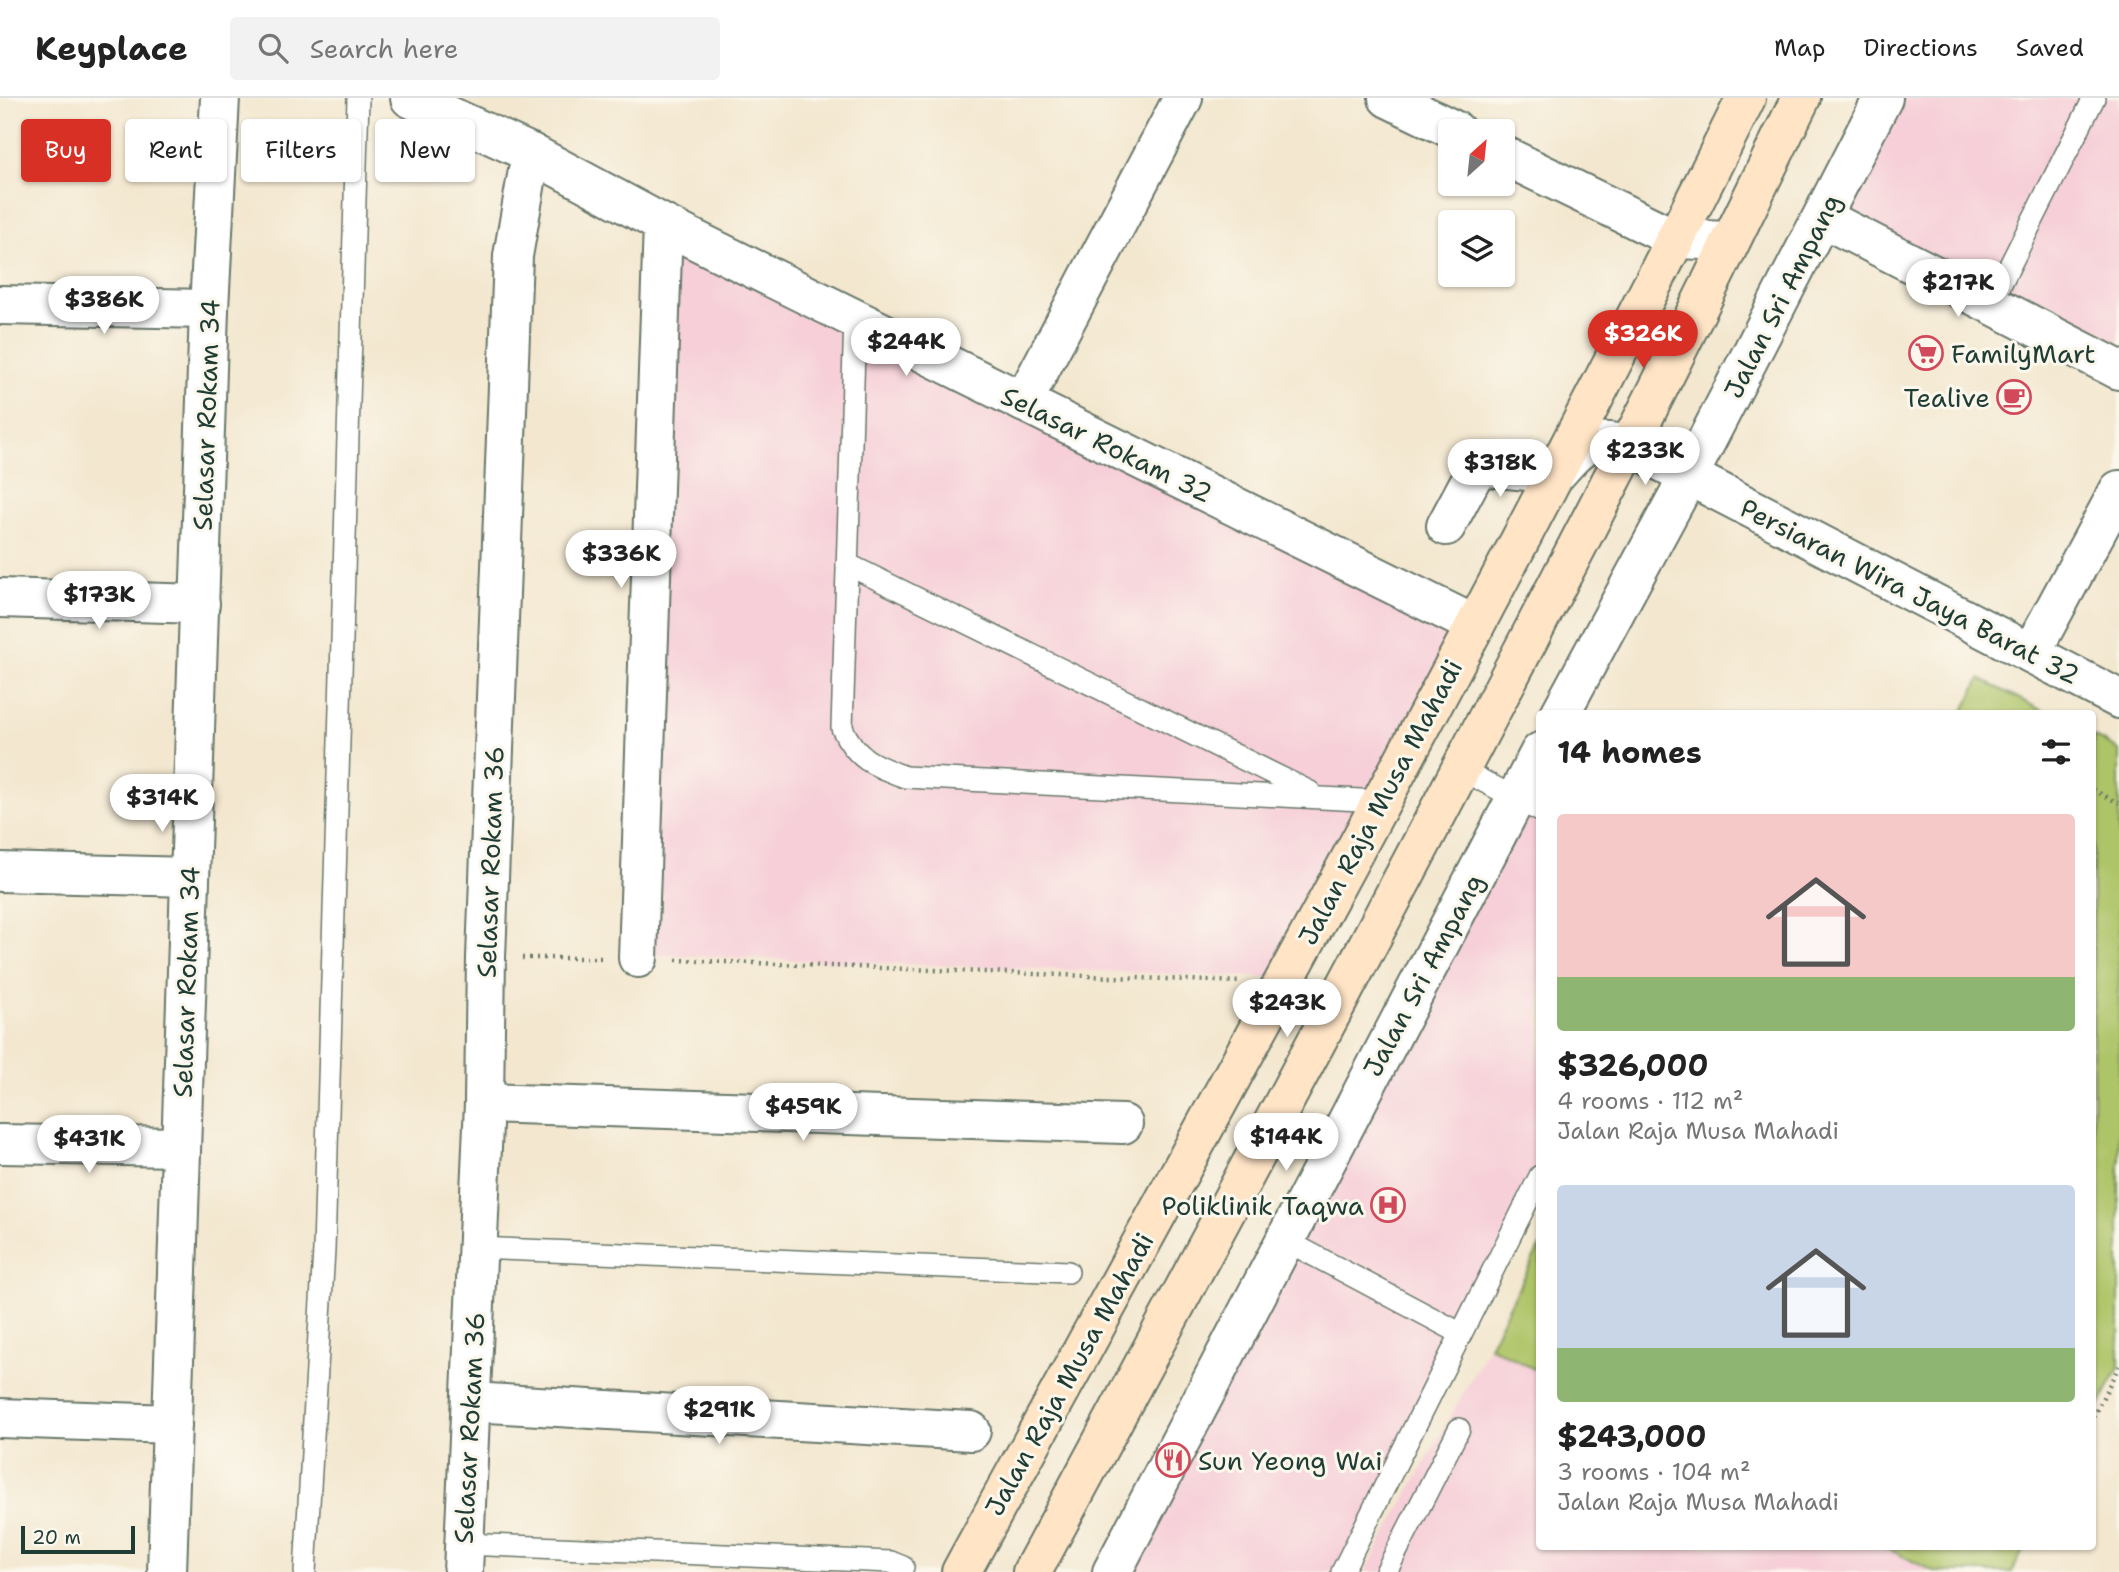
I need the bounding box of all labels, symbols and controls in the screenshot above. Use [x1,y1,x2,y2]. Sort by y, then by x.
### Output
search box [230,17,720,80]
text: Keyplace [35,26,188,71]
icon: search [254,29,292,67]
text: Search here [310,31,458,66]
text: Map [1774,32,1825,64]
text: Directions [1863,32,1978,64]
text: Saved [2016,32,2084,64]
chip: Buy [21,119,111,182]
chip: Rent [125,119,227,182]
chip: Filters [241,119,361,182]
chip: New [375,119,475,182]
north arrow [1438,119,1516,196]
map controls [1438,119,1515,287]
street label: Jalan Sri Ampang [1715,188,1849,404]
button: layers [1438,210,1515,287]
pin: $217K [1909,260,2007,319]
text: $217K [1922,267,1994,297]
pin: $386K [55,276,153,336]
text: $386K [64,284,144,314]
street label: Selasar Rokam 34 [184,299,228,531]
pin: $326K [1594,310,1692,370]
pin: $244K [857,318,955,378]
text: $326K [1604,318,1682,348]
text: $244K [867,326,945,356]
supermarket icon: FamilyMart [1907,334,1945,372]
place label: FamilyMart [1951,336,2096,371]
street label: Selasar Rokam 32 [996,378,1218,510]
cafe icon: Tealive [1995,378,2033,416]
place label: Tealive [1904,380,1990,415]
pin: $233K [1596,428,1694,487]
text: $233K [1606,435,1684,465]
pin: $318K [1451,440,1549,499]
text: $318K [1464,447,1536,477]
street label: Persiaran Wira Jaya Barat 32 [1734,490,2086,692]
pin: $336K [572,531,670,590]
text: $336K [581,538,661,568]
pin: $173K [50,572,148,631]
text: $173K [63,579,135,609]
street label: Jalan Raja Musa Mahadi [1290,653,1470,951]
text: 14 homes [1557,732,1702,773]
icon: filters [2037,733,2075,771]
street label: Selasar Rokam 36 [468,745,512,979]
pin: $314K [113,774,211,834]
text: $314K [126,782,198,812]
icon: home [1753,859,1879,985]
street label: Selasar Rokam 34 [164,866,208,1098]
street label: Jalan Sri Ampang [1355,867,1491,1083]
pin: $243K [1238,979,1336,1039]
text: $243K [1248,987,1326,1017]
text: $326,000 [1557,1045,1708,1086]
pin: $459K [754,1084,852,1143]
text: 4 rooms · 112 m² [1557,1086,1743,1116]
text: $459K [765,1091,841,1121]
pin: $144K [1237,1114,1335,1173]
pin: $431K [40,1116,138,1175]
text: Jalan Raja Musa Mahadi [1557,1116,1839,1146]
text: $144K [1250,1121,1322,1151]
text: $431K [53,1123,125,1153]
hospital icon: Poliklinik Taqwa [1369,1186,1407,1224]
place label: Poliklinik Taqwa [1162,1188,1364,1223]
street label: Jalan Raja Musa Mahadi [976,1226,1162,1522]
icon: home [1753,1230,1879,1356]
street label: Selasar Rokam 36 [445,1311,493,1545]
pin: $291K [670,1386,768,1446]
text: $291K [683,1394,755,1424]
text: $243,000 [1557,1416,1707,1457]
restaurant icon: Sun Yeong Wai [1154,1441,1192,1479]
place label: Sun Yeong Wai [1198,1443,1383,1478]
text: 3 rooms · 104 m² [1557,1457,1750,1487]
text: Jalan Raja Musa Mahadi [1557,1487,1839,1517]
scale bar [21,1523,135,1555]
text: 20 m [32,1525,81,1550]

